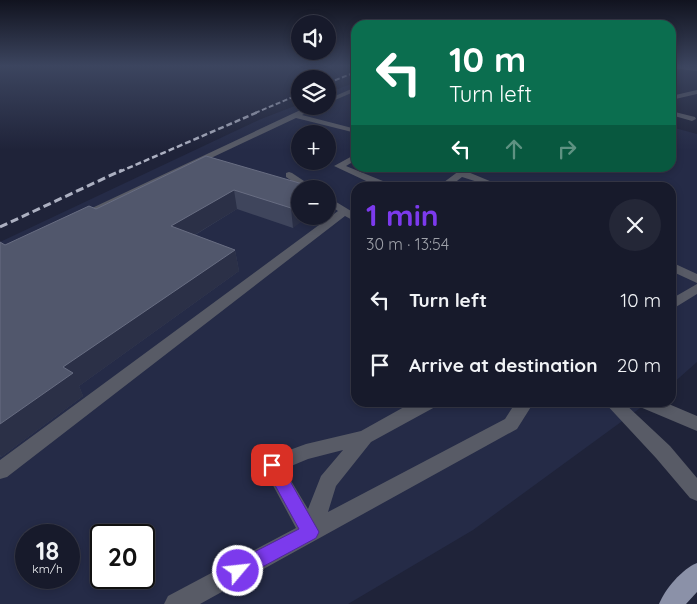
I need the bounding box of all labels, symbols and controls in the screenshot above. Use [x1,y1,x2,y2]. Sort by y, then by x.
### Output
map controls [291,15,336,225]
button: sound [291,15,336,60]
text: 10 m [449,37,526,81]
icon: left [366,40,431,105]
button: layers [291,70,336,115]
text: Turn left [449,80,532,108]
button: + [291,125,336,170]
icon: left [447,135,475,163]
icon: ahead [500,135,528,163]
icon: right [553,135,581,163]
button: − [291,180,336,225]
text: 1 min [366,196,439,234]
button: close [609,199,661,251]
text: 30 m · 13:54 [366,234,449,254]
icon: left [366,286,394,314]
text: Turn left [409,288,487,312]
text: 10 m [620,288,661,312]
icon: arrive [366,351,394,379]
text: Arrive at destination [409,353,598,377]
text: 20 m [617,353,661,377]
pin [251,444,293,486]
icon: arrive [258,451,286,479]
speed limit sign: 20 [90,524,155,589]
text: 18 [36,535,59,566]
position arrow [211,544,263,596]
text: km/h [32,561,63,576]

